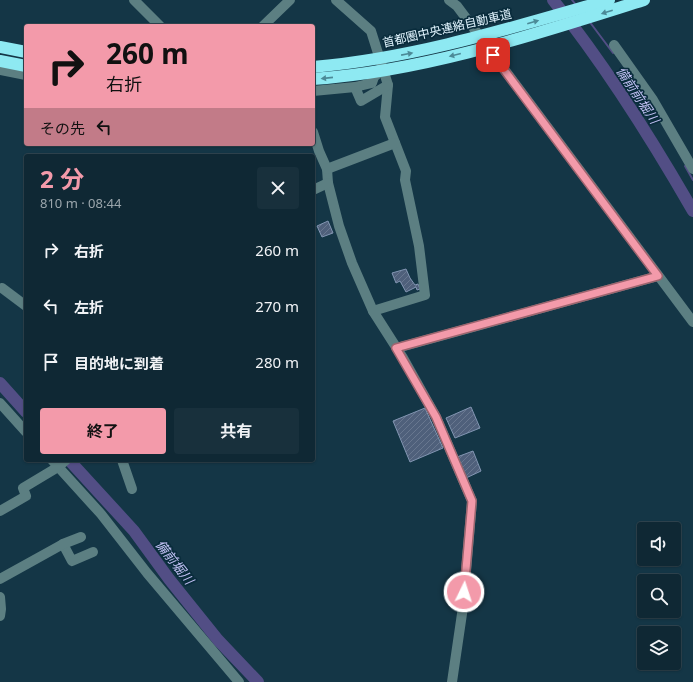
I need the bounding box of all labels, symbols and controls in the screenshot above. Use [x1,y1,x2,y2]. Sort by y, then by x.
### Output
street label: 首都圏中央連絡自動車道 [381,5,513,51]
one-way arrow [600,9,612,15]
one-way arrow [527,19,539,25]
text: 260 m [106,34,189,72]
pin [476,38,510,72]
icon: right [40,40,92,92]
icon: arrive [482,44,504,66]
one-way arrow [401,50,413,56]
one-way arrow [449,52,461,58]
water label: 備前前堀川 [612,63,665,129]
text: 右折 [106,72,142,96]
one-way arrow [321,75,333,81]
icon: left [93,116,115,138]
text: その先 [40,118,85,138]
text: 2 分 [40,162,84,195]
button: close [257,167,299,209]
text: 810 m · 08:44 [40,194,121,212]
icon: right [40,239,62,261]
text: 260 m [255,240,299,260]
text: 右折 [74,241,104,261]
icon: left [40,295,62,317]
text: 270 m [255,296,299,316]
text: 左折 [74,297,104,317]
icon: arrive [40,351,62,373]
text: 280 m [255,352,299,372]
text: 目的地に到着 [74,353,164,373]
button: 終了 [40,408,166,454]
button: 共有 [174,408,299,454]
map controls [637,522,681,670]
button: sound [637,522,681,566]
water label: 備前堀川 [152,536,199,590]
position arrow [443,571,485,613]
button: search [637,574,681,618]
button: layers [637,626,681,670]

